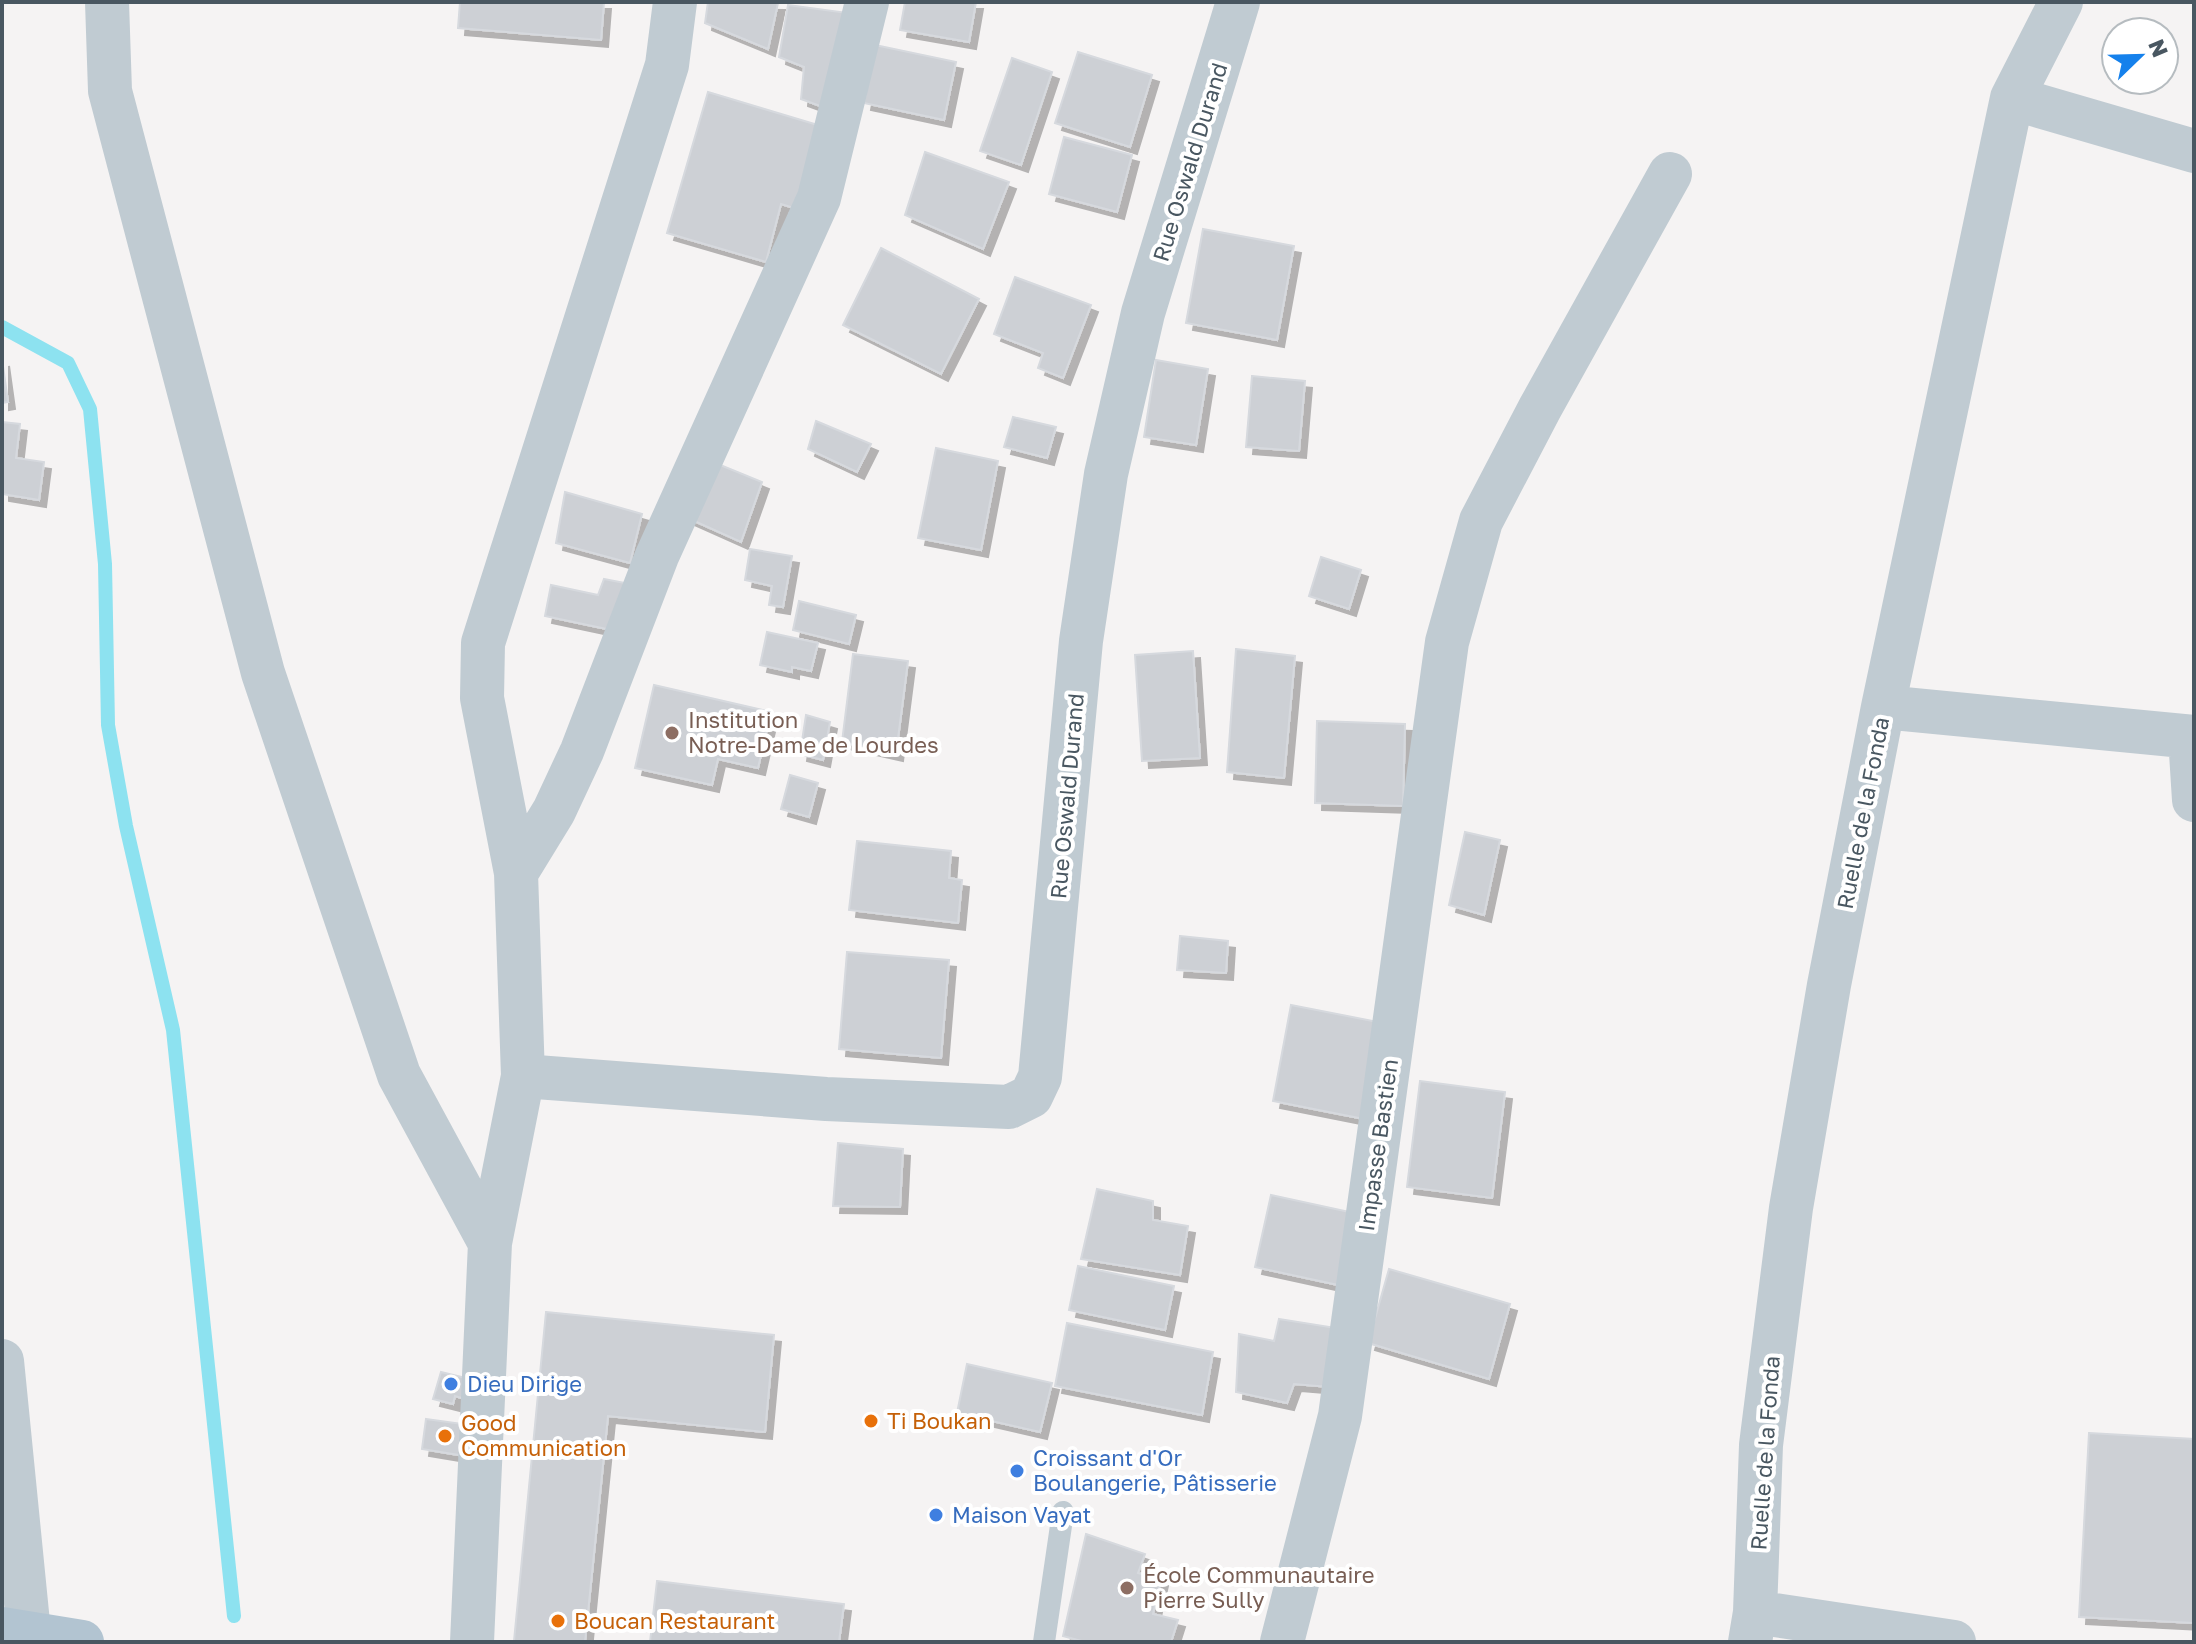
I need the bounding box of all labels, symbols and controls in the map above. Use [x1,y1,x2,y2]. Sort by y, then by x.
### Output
north arrow [2100,16,2180,96]
text: N [2143,35,2175,61]
street label: Rue Oswald Durand [1146,59,1233,264]
street label: Rue Oswald Durand [1044,692,1089,900]
place label: Institution Notre-Dame de Lourdes [688,706,939,758]
street label: Ruelle de la Fonda [1831,715,1894,911]
marker: Institution Notre-Dame de Lourdes [663,724,681,742]
street label: Impasse Bastien [1352,1057,1403,1233]
street label: Ruelle de la Fonda [1744,1355,1785,1551]
place label: Dieu Dirige [467,1370,582,1397]
marker: Dieu Dirige [442,1375,460,1393]
place label: Ti Boukan [887,1407,991,1434]
place label: Good Communication [461,1409,626,1461]
marker: Ti Boukan [862,1412,880,1430]
marker: Good Communication [436,1427,454,1445]
place label: Croissant d'Or Boulangerie, Pâtisserie [1033,1444,1277,1496]
marker: Croissant d'Or Boulangerie, Pâtisserie [1008,1462,1026,1480]
place label: Maison Vayat [952,1501,1091,1528]
marker: Maison Vayat [927,1506,945,1524]
place label: École Communautaire Pierre Sully [1143,1561,1374,1613]
marker: École Communautaire Pierre Sully [1118,1579,1136,1597]
place label: Boucan Restaurant [574,1607,775,1634]
marker: Boucan Restaurant [549,1612,567,1630]

